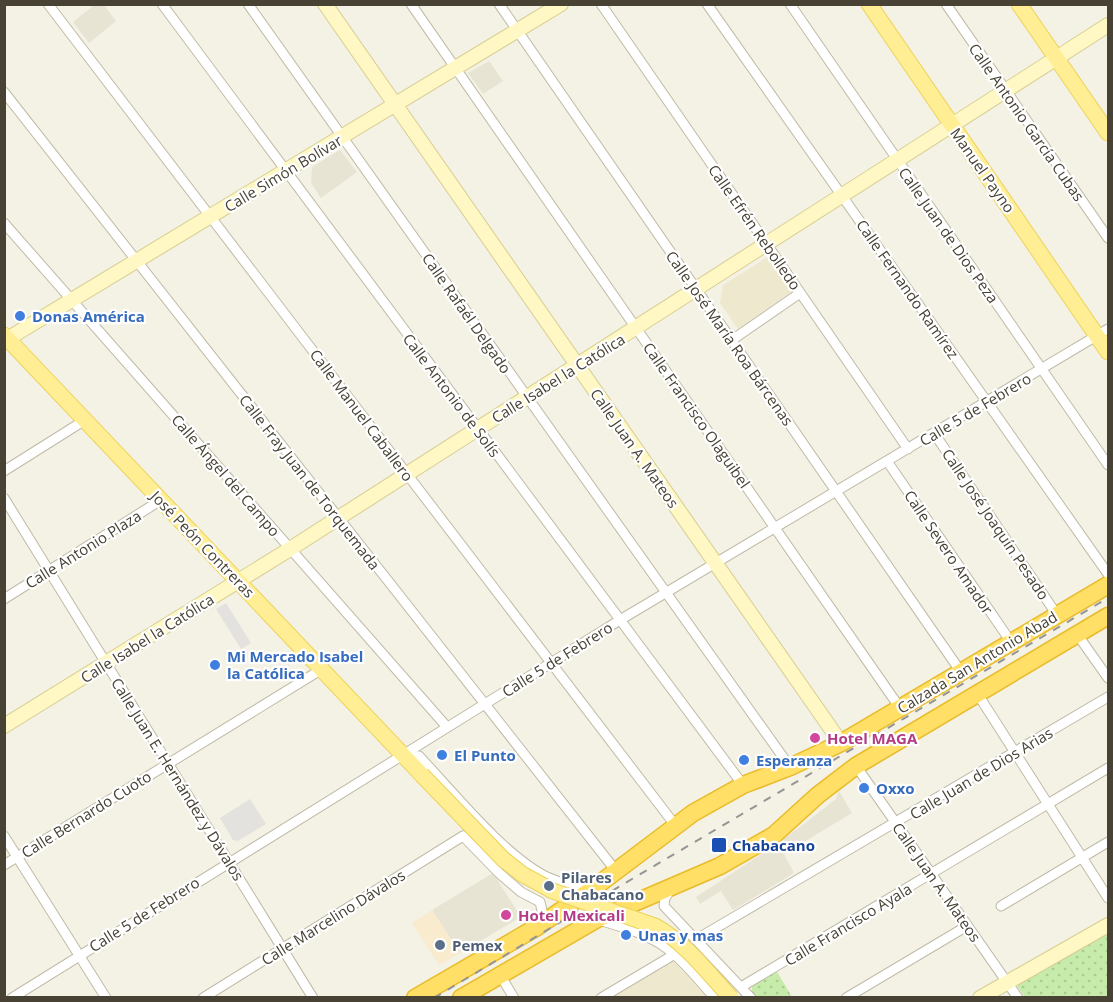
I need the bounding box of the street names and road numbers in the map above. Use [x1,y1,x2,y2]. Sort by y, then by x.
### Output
street label: Calle Antonio García Cubas [965,39,1089,205]
street label: Manuel Payno [946,124,1020,216]
street label: Calle Simón Bolívar [220,130,346,216]
street label: Calle Efrén Rebolledo [704,160,806,294]
street label: Calle Juan de Dios Peza [895,163,1003,307]
street label: Calle Fernando Ramírez [852,215,964,363]
street label: Calle José María Roa Bárcenas [662,247,798,429]
street label: Calle Rafaél Delgado [418,249,516,377]
street label: Calle Antonio de Solís [399,329,505,461]
street label: Calle Isabel la Católica [487,329,629,427]
street label: Calle Francisco Olaguibel [639,338,755,492]
street label: Calle Manuel Caballero [306,345,418,485]
street label: Calle 5 de Febrero [916,368,1034,450]
street label: Calle Juan A. Mateos [586,384,684,512]
street label: Calle Fray Juan de Torquemada [235,390,385,574]
street label: Calle Ángel del Campo [167,410,285,540]
street label: Calle José Joaquín Pesado [938,445,1054,603]
street label: José Peón Contreras [145,485,259,602]
street label: Calle Severo Amador [900,486,998,618]
street label: Calle Antonio Plaza [21,505,145,593]
street label: Calle Isabel la Católica [76,589,218,687]
street label: Calzada San Antonio Abad [893,606,1061,718]
street label: Calle 5 de Febrero [498,617,616,701]
street label: Calle Juan E. Hernández y Dávalos [107,674,249,884]
street label: Calle Juan de Dios Arias [906,722,1056,824]
street label: Calle Bernardo Cuoto [17,766,155,862]
street label: Calle Juan A. Mateos [888,818,986,946]
street label: Calle Marcelino Dávalos [257,865,409,969]
street label: Calle 5 de Febrero [85,872,203,956]
street label: Calle Francisco Ayala [781,878,915,970]

